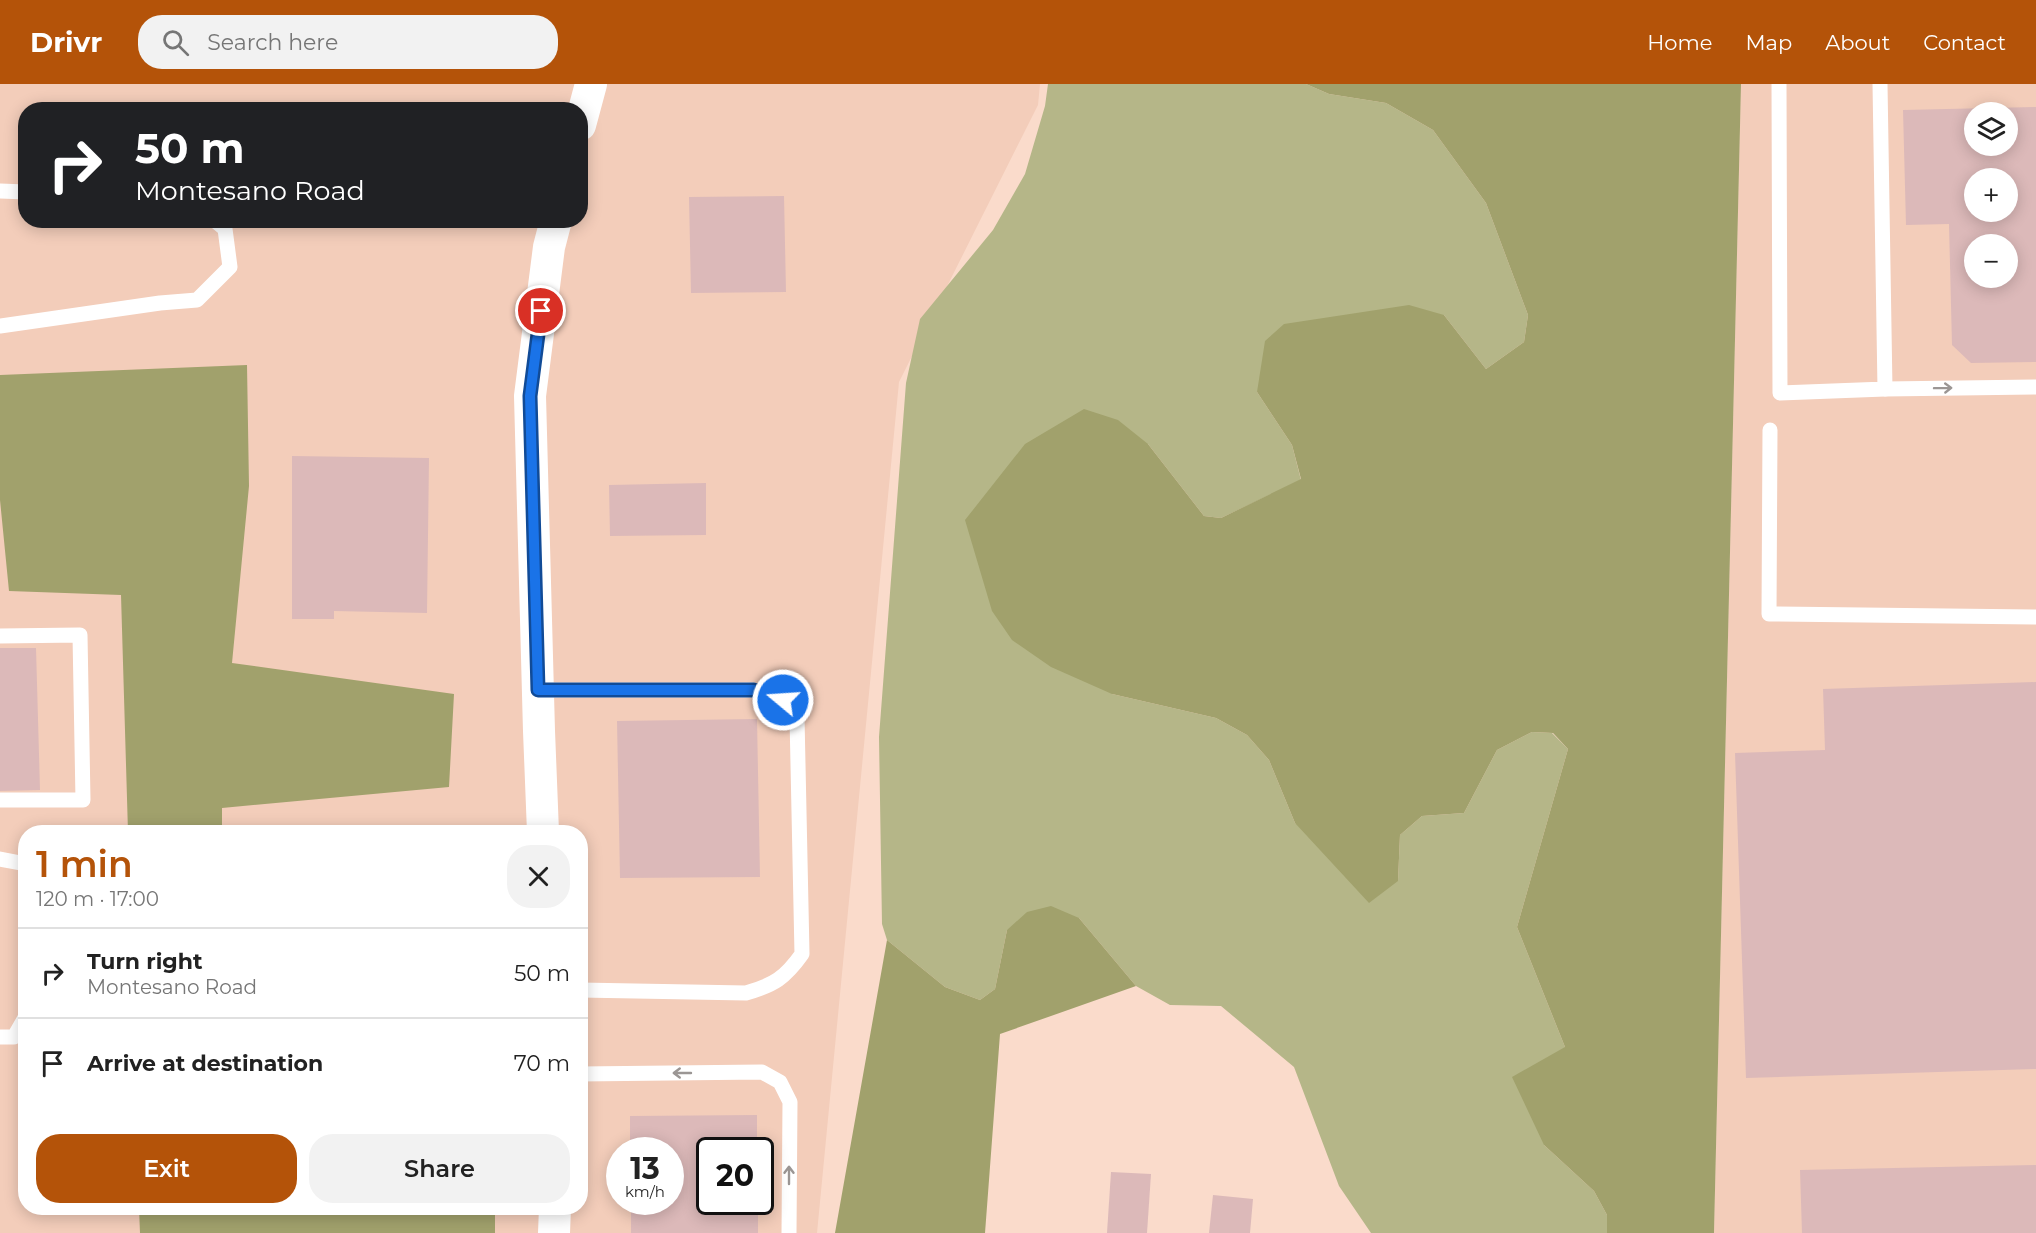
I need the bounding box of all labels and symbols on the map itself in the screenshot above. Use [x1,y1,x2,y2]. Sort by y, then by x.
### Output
pin [515,285,566,336]
one-way arrow [1933,382,1953,394]
position arrow [751,668,815,732]
one-way arrow [673,1067,693,1079]
speed limit sign: 20 [696,1137,774,1215]
one-way arrow [783,1165,795,1185]

